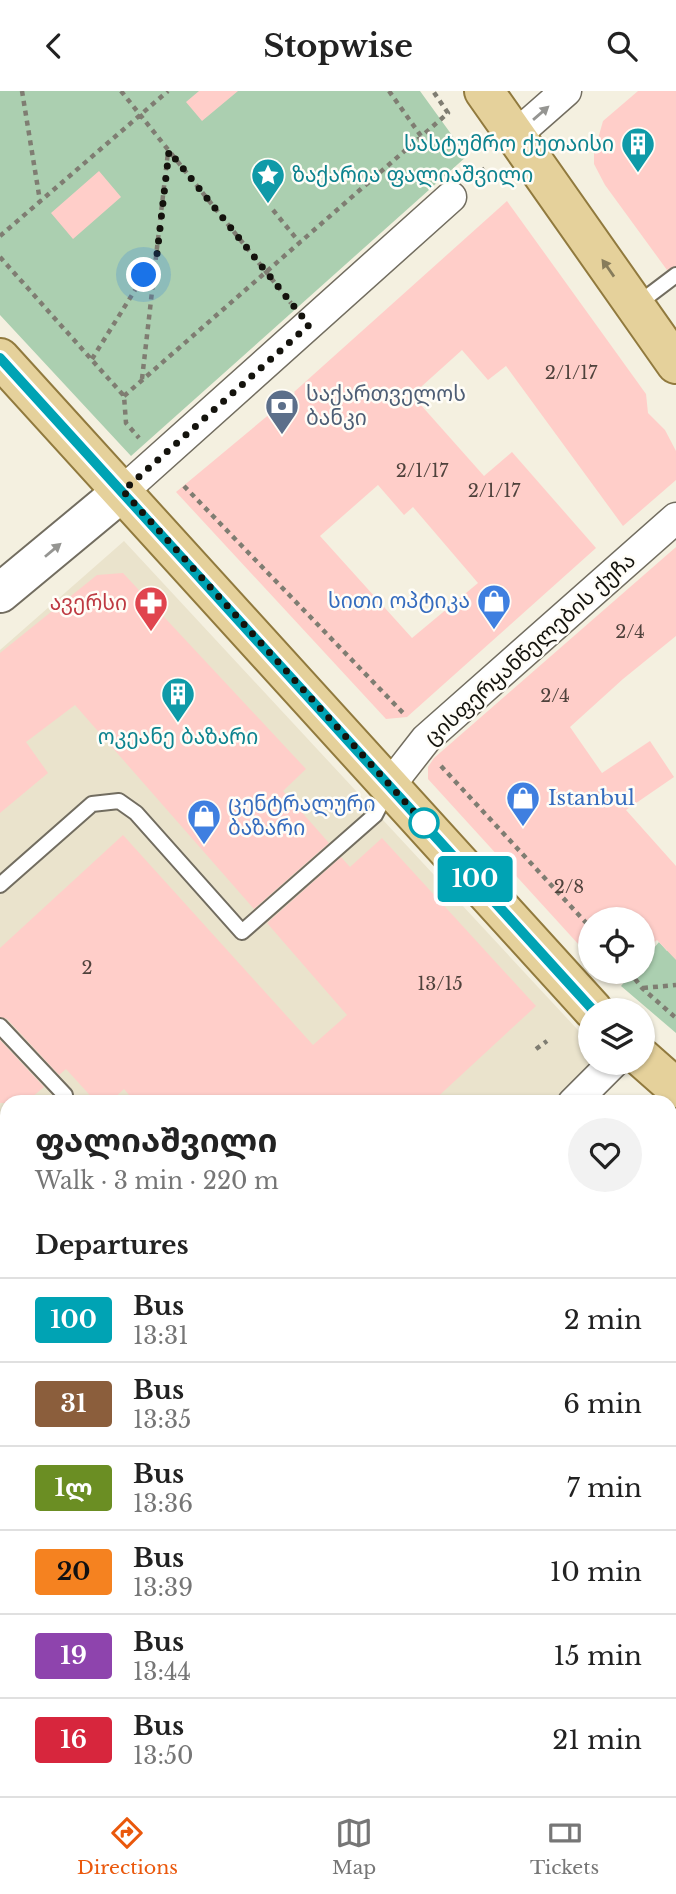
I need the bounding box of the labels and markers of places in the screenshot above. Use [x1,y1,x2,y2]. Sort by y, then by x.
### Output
building icon: სასტუმრო ქუთაისი [619,125,657,174]
place label: სასტუმრო ქუთაისი [404,131,614,157]
place icon: ზაქარია ფალიაშვილი [249,156,287,205]
place label: ზაქარია ფალიაშვილი [292,162,533,188]
place label: საქართველოს ბანკი [306,381,466,431]
bank icon: საქართველოს ბანკი [263,387,301,436]
shop icon: სითი ოპტიკა [475,582,513,631]
pharmacy icon: ავერსი [132,584,170,633]
place label: სითი ოპტიკა [328,588,470,614]
place label: ავერსი [50,590,127,616]
building icon: ოკეანე ბაზარი [159,675,197,724]
place label: ოკეანე ბაზარი [98,724,258,750]
shop icon: Istanbul [504,779,542,828]
place label: Istanbul [548,785,635,811]
place label: ცენტრალური ბაზარი [228,791,375,841]
shop icon: ცენტრალური ბაზარი [185,797,223,846]
unlabelled marker [409,808,439,838]

